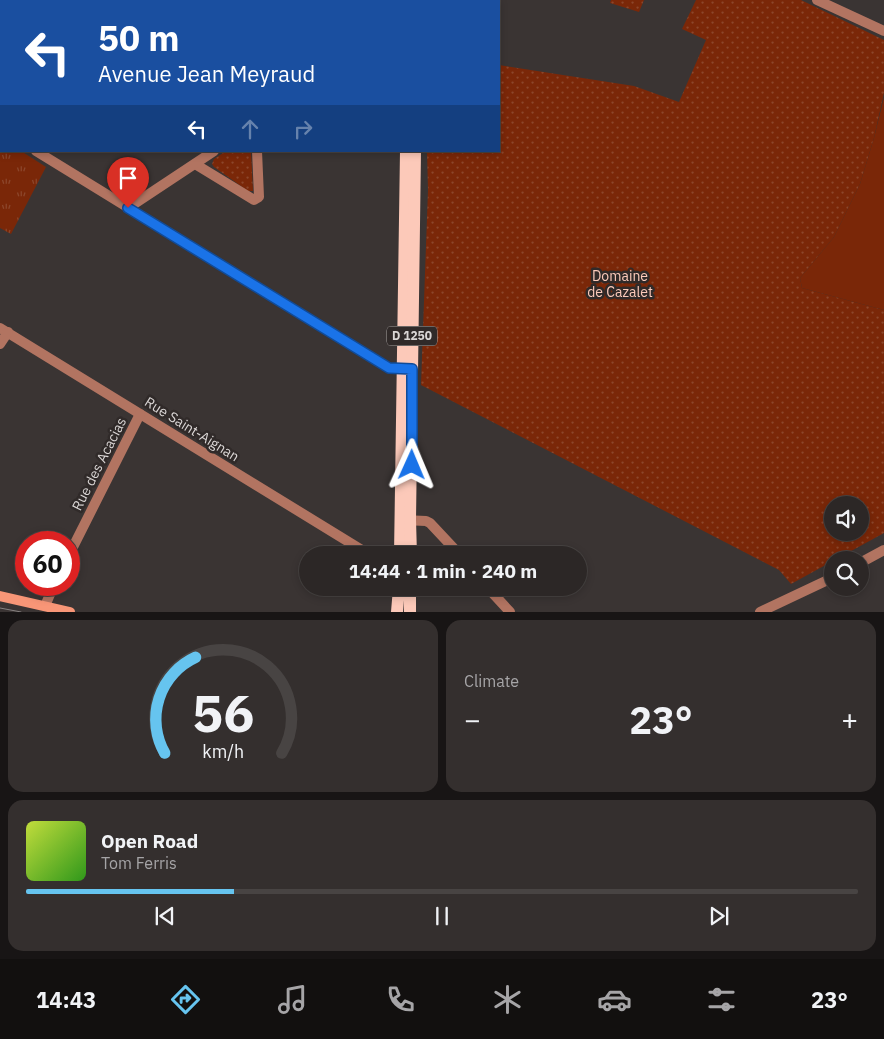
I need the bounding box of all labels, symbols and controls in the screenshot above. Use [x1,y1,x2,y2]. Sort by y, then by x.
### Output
text: 50 m [98,15,180,61]
icon: left [15,20,80,85]
text: Avenue Jean Meyraud [98,59,315,88]
icon: left [183,115,211,143]
icon: ahead [236,115,264,143]
icon: right [289,115,317,143]
pin [107,157,149,208]
icon: arrive [114,164,142,192]
park label: Domaine de Cazalet [587,267,653,301]
road number: D 1250 [387,326,437,346]
street label: Rue Saint-Aignan [141,393,243,465]
street label: Rue des Acacias [68,414,130,514]
position arrow [385,438,437,490]
map controls [824,496,869,596]
button: sound [824,496,869,541]
speed limit sign: 60 [15,531,80,596]
button: search [824,551,869,596]
text: 14:44 · 1 min · 240 m [349,559,537,583]
text: Climate [464,671,519,691]
text: 56 [192,679,254,746]
text: 23° [629,695,693,744]
text: − [464,701,481,738]
text: + [841,701,858,738]
text: km/h [202,740,244,763]
text: Open Road [101,829,198,853]
text: Tom Ferris [101,853,177,873]
icon: previous [151,902,179,930]
icon: pause [428,902,456,930]
icon: next [705,902,733,930]
icon: directions [168,982,203,1017]
icon: music [275,982,310,1017]
icon: phone [383,982,418,1017]
icon: climate [490,982,525,1017]
icon: car [597,982,632,1017]
icon: filters [704,982,739,1017]
text: 14:43 [36,985,96,1014]
text: 23° [811,985,848,1014]

